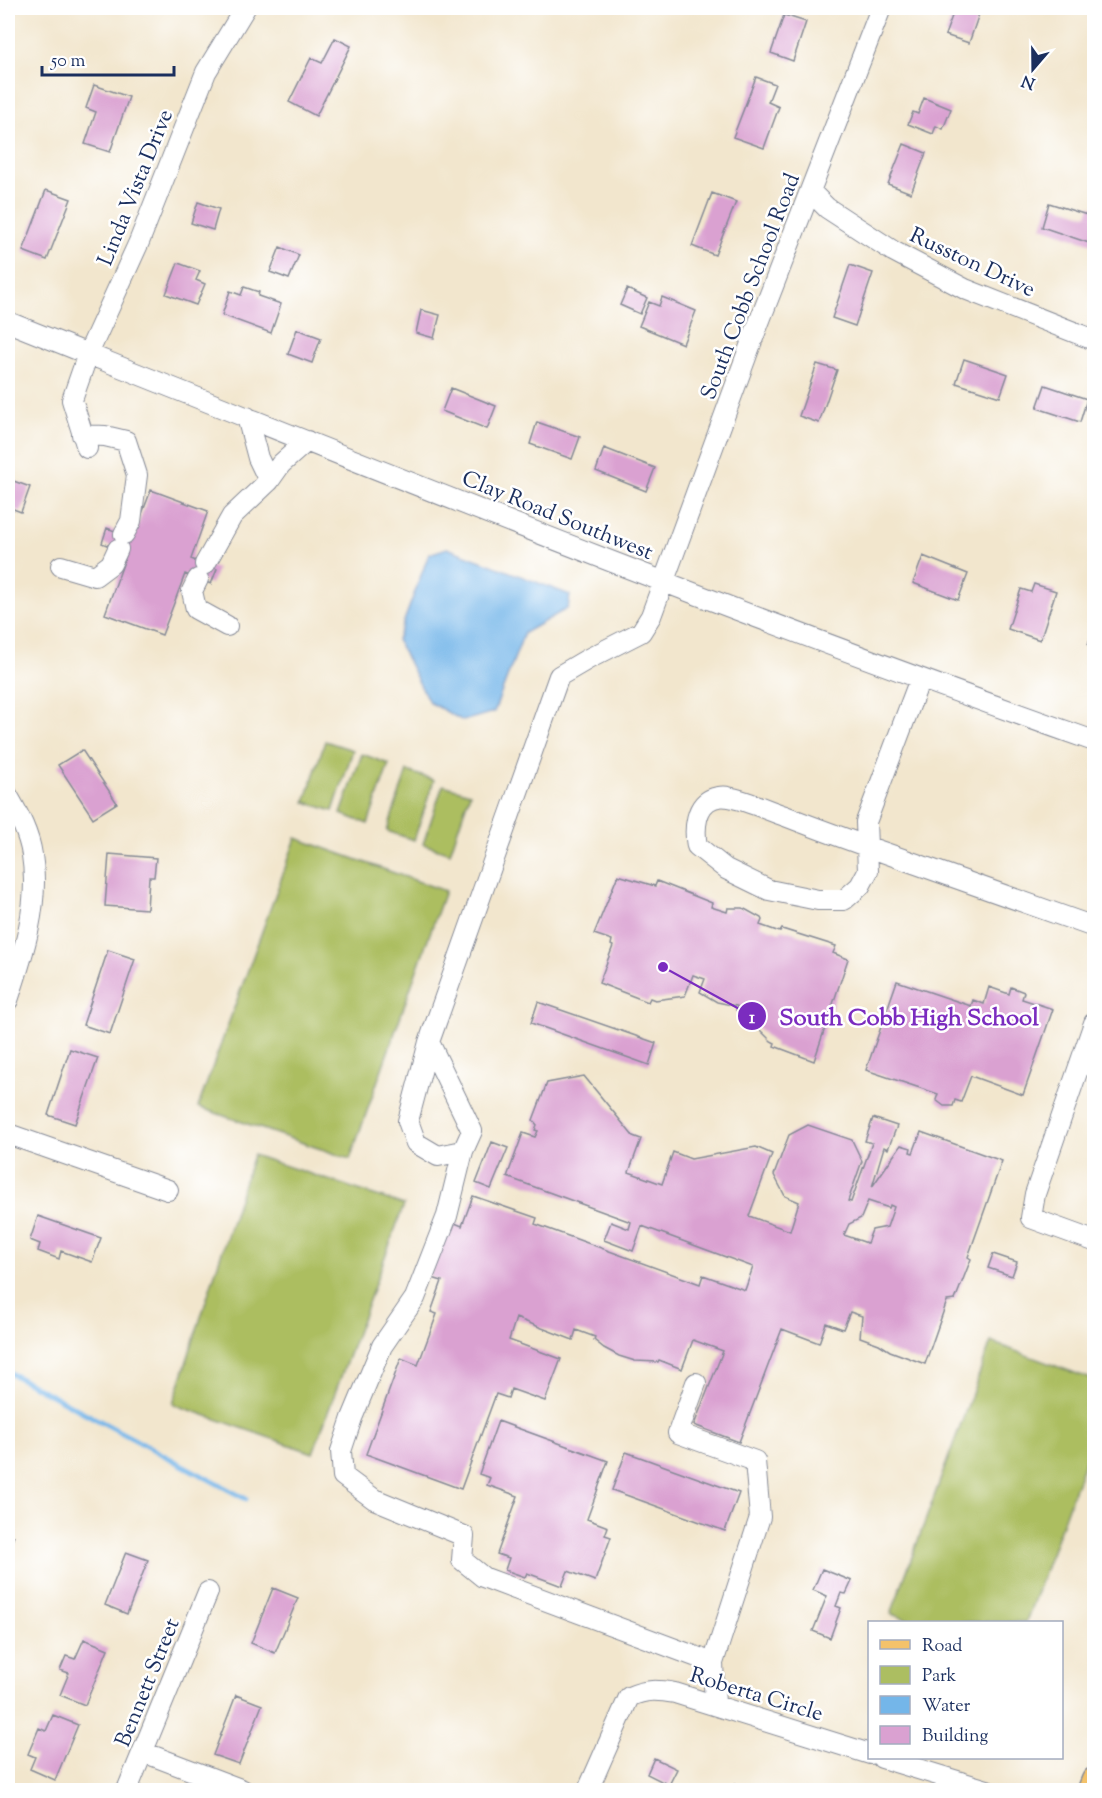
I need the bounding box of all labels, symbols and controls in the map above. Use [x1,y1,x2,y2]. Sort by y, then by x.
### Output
scale bar [42,39,174,77]
north arrow [1003,39,1063,99]
text: 50 m [50,49,86,75]
text: N [1019,68,1039,94]
street label: Linda Vista Drive [91,105,183,271]
street label: South Cobb School Road [694,169,810,405]
street label: Russton Drive [904,221,1040,307]
street label: Clay Road Southwest [456,464,658,570]
callout: South Cobb High School [737,995,1050,1037]
text: South Cobb High School [779,1002,1039,1036]
text: 1 [749,1006,756,1032]
street label: Bennett Street [108,1613,189,1752]
legend [868,1621,1063,1759]
text: Road [922,1634,962,1660]
street label: Roberta Circle [686,1660,827,1731]
text: Park [922,1664,957,1690]
text: Water [922,1694,971,1720]
text: Building [922,1724,988,1750]

